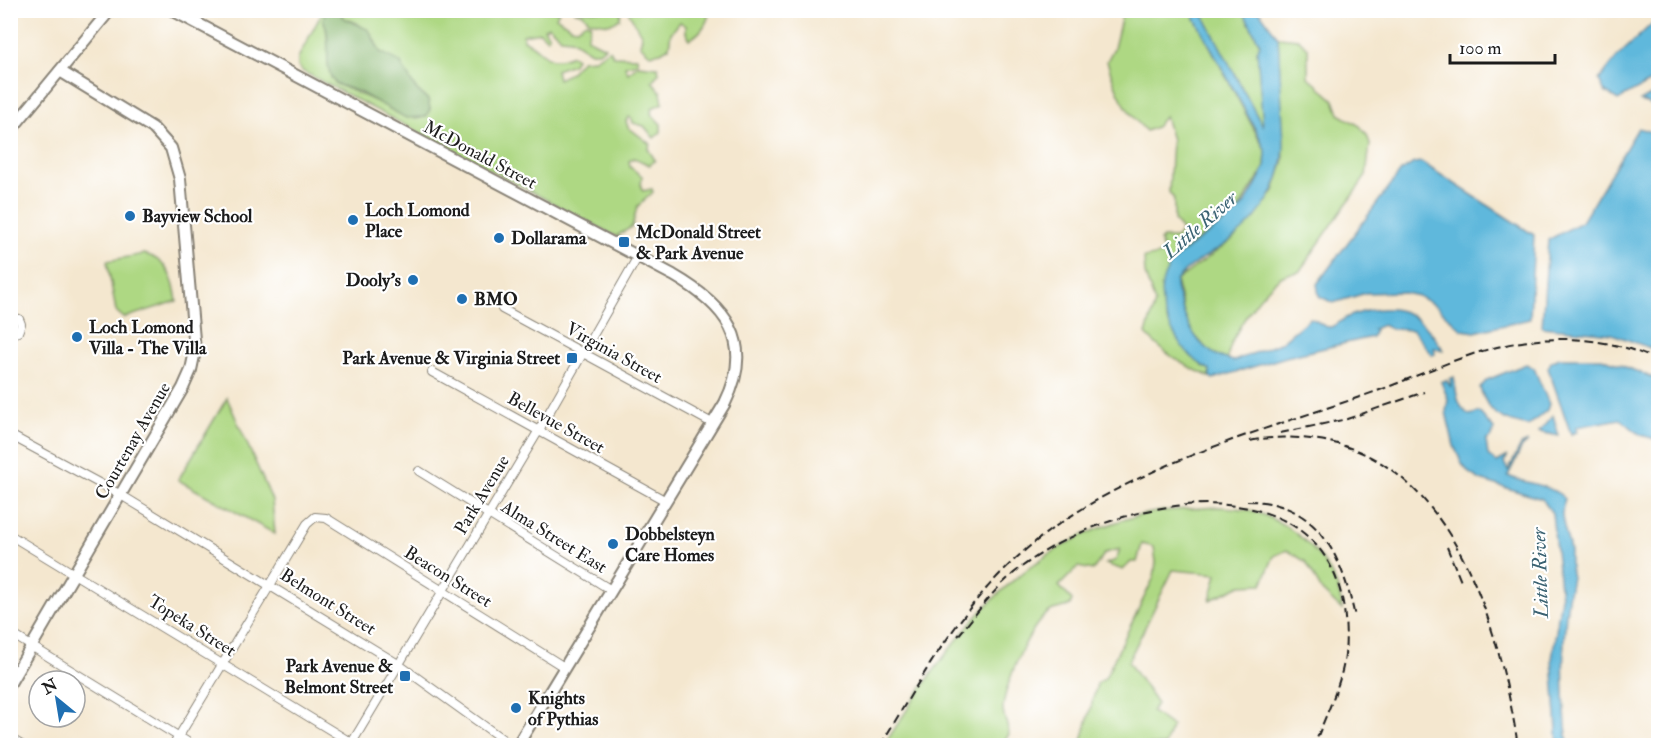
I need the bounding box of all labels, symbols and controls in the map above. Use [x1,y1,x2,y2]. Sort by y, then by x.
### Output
scale bar [1450,27,1555,65]
text: 100 m [1459,37,1502,60]
street label: McDonald Street [419,116,541,195]
water label: Little River [1157,185,1244,265]
place label: Loch Lomond Place [365,199,470,243]
place label: Bayview School [142,205,253,228]
marker: Bayview School [123,209,137,223]
marker: Loch Lomond Place [346,213,360,227]
place label: McDonald Street & Park Avenue [635,221,761,265]
place label: Dollarama [511,227,587,250]
marker: Dollarama [492,231,506,245]
marker: McDonald Street & Park Avenue [617,235,631,249]
place label: Dooly's [346,269,401,292]
marker: Dooly's [406,273,420,287]
place label: BMO [474,288,518,311]
marker: BMO [455,292,469,306]
place label: Loch Lomond Villa - The Villa [88,316,207,360]
street label: Virginia Street [562,317,666,389]
marker: Loch Lomond Villa - The Villa [70,330,84,344]
place label: Park Avenue & Virginia Street [342,347,560,370]
marker: Park Avenue & Virginia Street [565,351,579,365]
street label: Courtenay Avenue [90,378,176,504]
street label: Bellevue Street [503,387,609,459]
street label: Park Avenue [449,451,515,539]
street label: Alma Street East [496,495,611,579]
place label: Dobbelsteyn Care Homes [625,523,716,567]
water label: Little River [1526,526,1554,620]
marker: Dobbelsteyn Care Homes [606,537,620,551]
street label: Beacon Street [400,541,496,613]
street label: Belmont Street [276,563,380,641]
street label: Topeka Street [144,590,240,662]
place label: Park Avenue & Belmont Street [284,655,393,699]
north arrow [27,669,87,729]
marker: Park Avenue & Belmont Street [398,669,412,683]
text: N [38,674,62,700]
place label: Knights of Pythias [528,687,598,731]
marker: Knights of Pythias [509,701,523,715]

